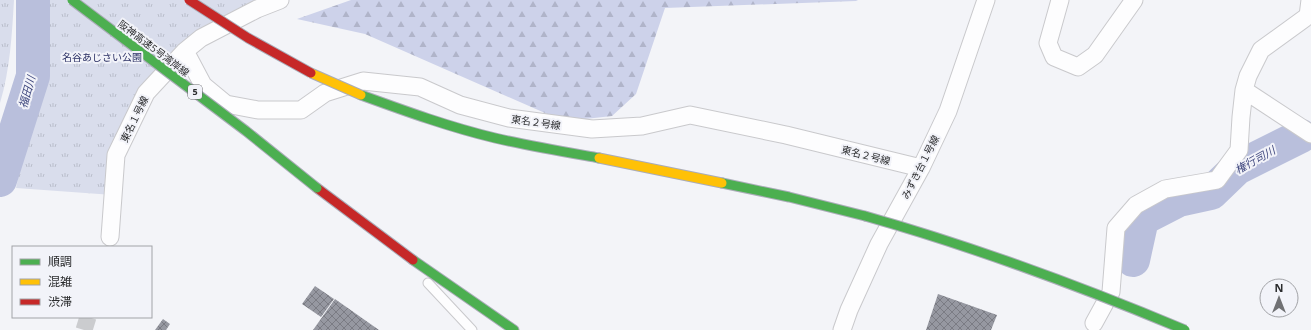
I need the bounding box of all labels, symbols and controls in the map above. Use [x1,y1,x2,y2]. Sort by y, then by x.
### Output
street label: 阪神高速5号湾岸線 [116,17,192,79]
park label: 名谷あじさい公園 [62,50,142,64]
water label: 福田川 [15,73,39,110]
road number: 5 [188,85,202,99]
street label: 東名１号線 [117,93,151,145]
street label: 東名２号線 [510,112,562,132]
street label: みずき台１号線 [898,133,942,201]
street label: 東名２号線 [840,142,892,168]
water label: 権行司川 [1232,142,1279,177]
legend [12,246,152,318]
text: 順調 [48,253,72,270]
text: 混雑 [48,273,72,290]
north arrow [1259,278,1299,318]
text: N [1275,280,1283,295]
text: 渋滞 [48,293,72,310]

